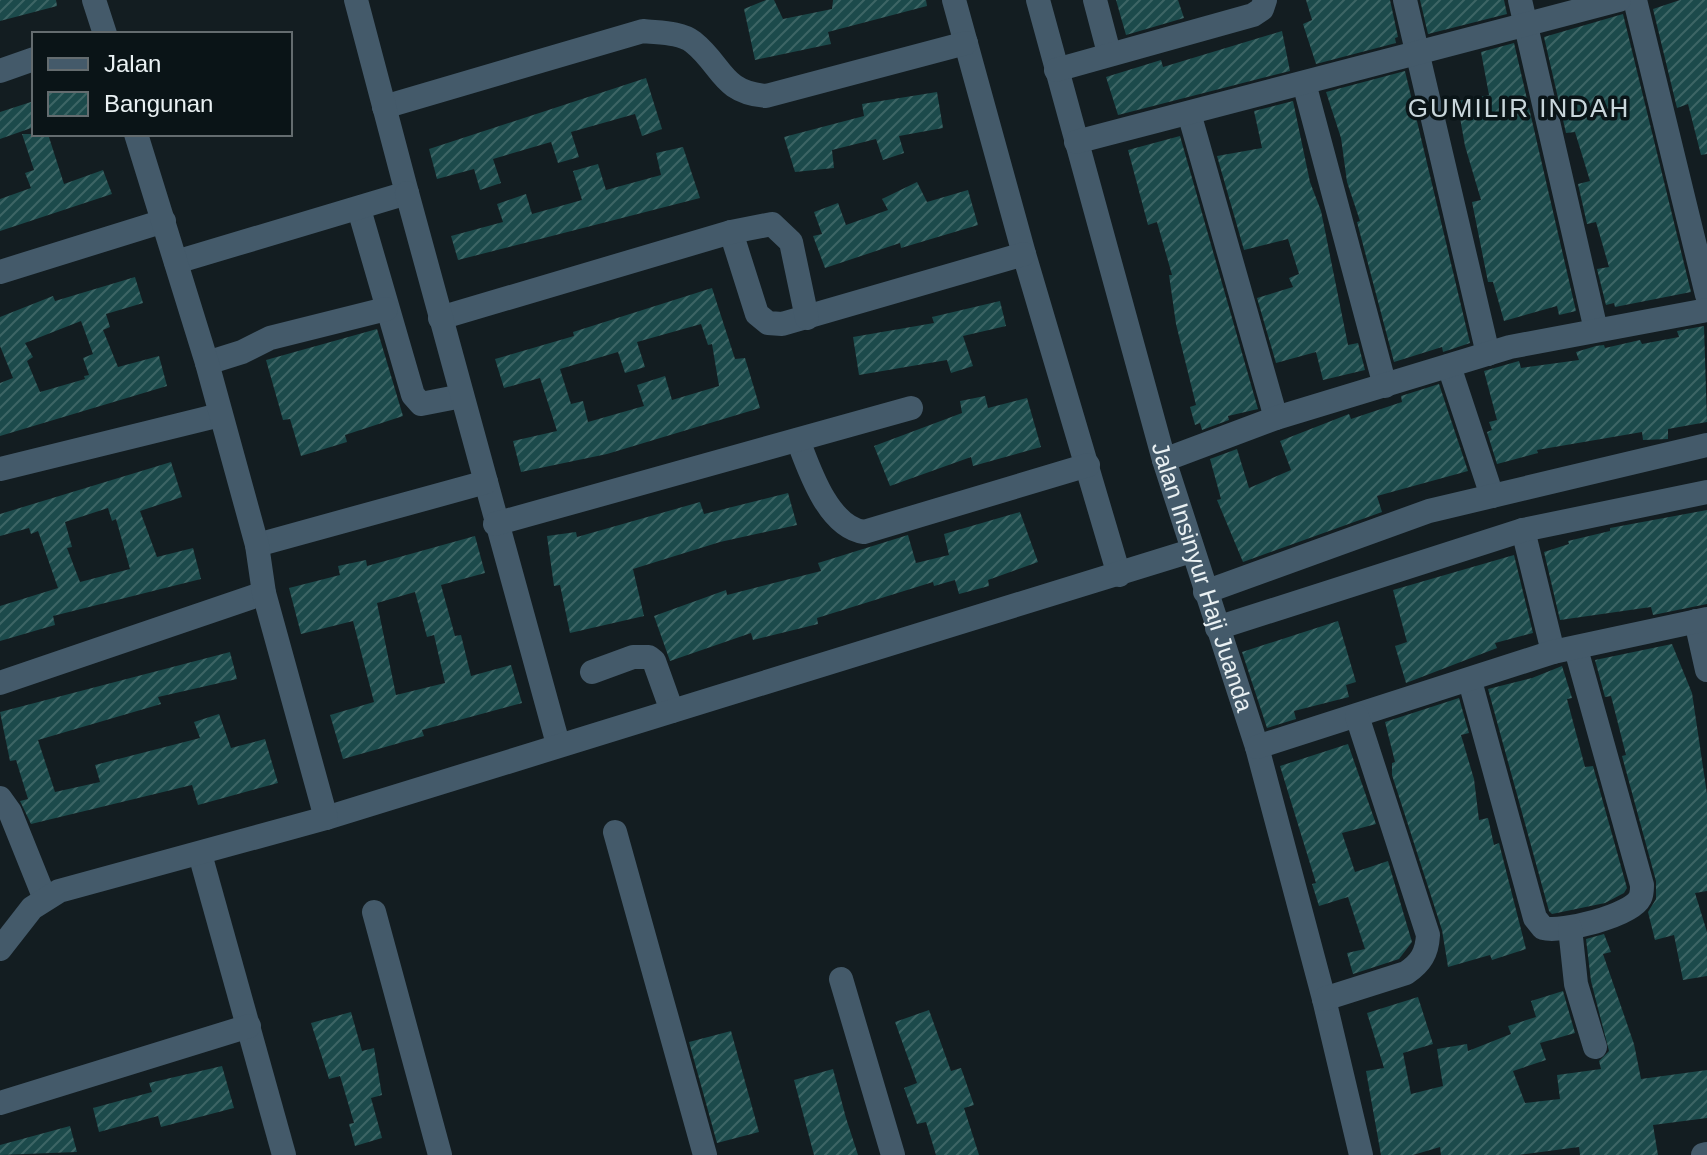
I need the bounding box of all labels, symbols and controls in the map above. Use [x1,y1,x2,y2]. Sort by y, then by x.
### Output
legend [32,32,292,136]
text: Jalan [104,50,161,77]
text: Bangunan [104,90,213,117]
district label: GUMILIR INDAH [1408,93,1630,123]
street label: Jalan Insinyur Haji Juanda [1147,439,1259,716]

